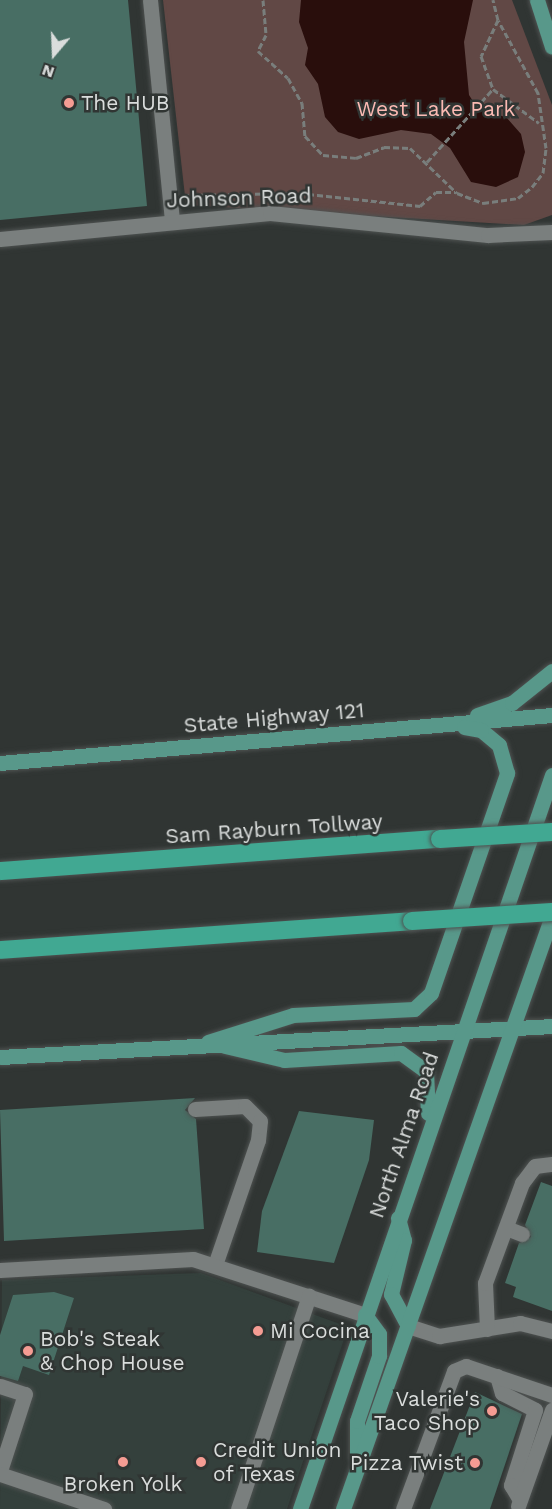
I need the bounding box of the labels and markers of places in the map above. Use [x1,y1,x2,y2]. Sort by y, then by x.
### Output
place label: The HUB [81,90,170,116]
marker: The HUB [62,96,76,110]
place label: Mi Cocina [270,1318,370,1344]
marker: Mi Cocina [251,1324,265,1338]
place label: Bob's Steak & Chop House [40,1326,185,1376]
marker: Bob's Steak & Chop House [21,1344,35,1358]
place label: Valerie's Taco Shop [374,1386,480,1436]
marker: Valerie's Taco Shop [485,1404,499,1418]
place label: Credit Union of Texas [213,1437,341,1487]
place label: Pizza Twist [349,1450,463,1476]
marker: Broken Yolk [116,1455,130,1469]
marker: Credit Union of Texas [194,1455,208,1469]
marker: Pizza Twist [468,1456,482,1470]
place label: Broken Yolk [63,1471,183,1497]

